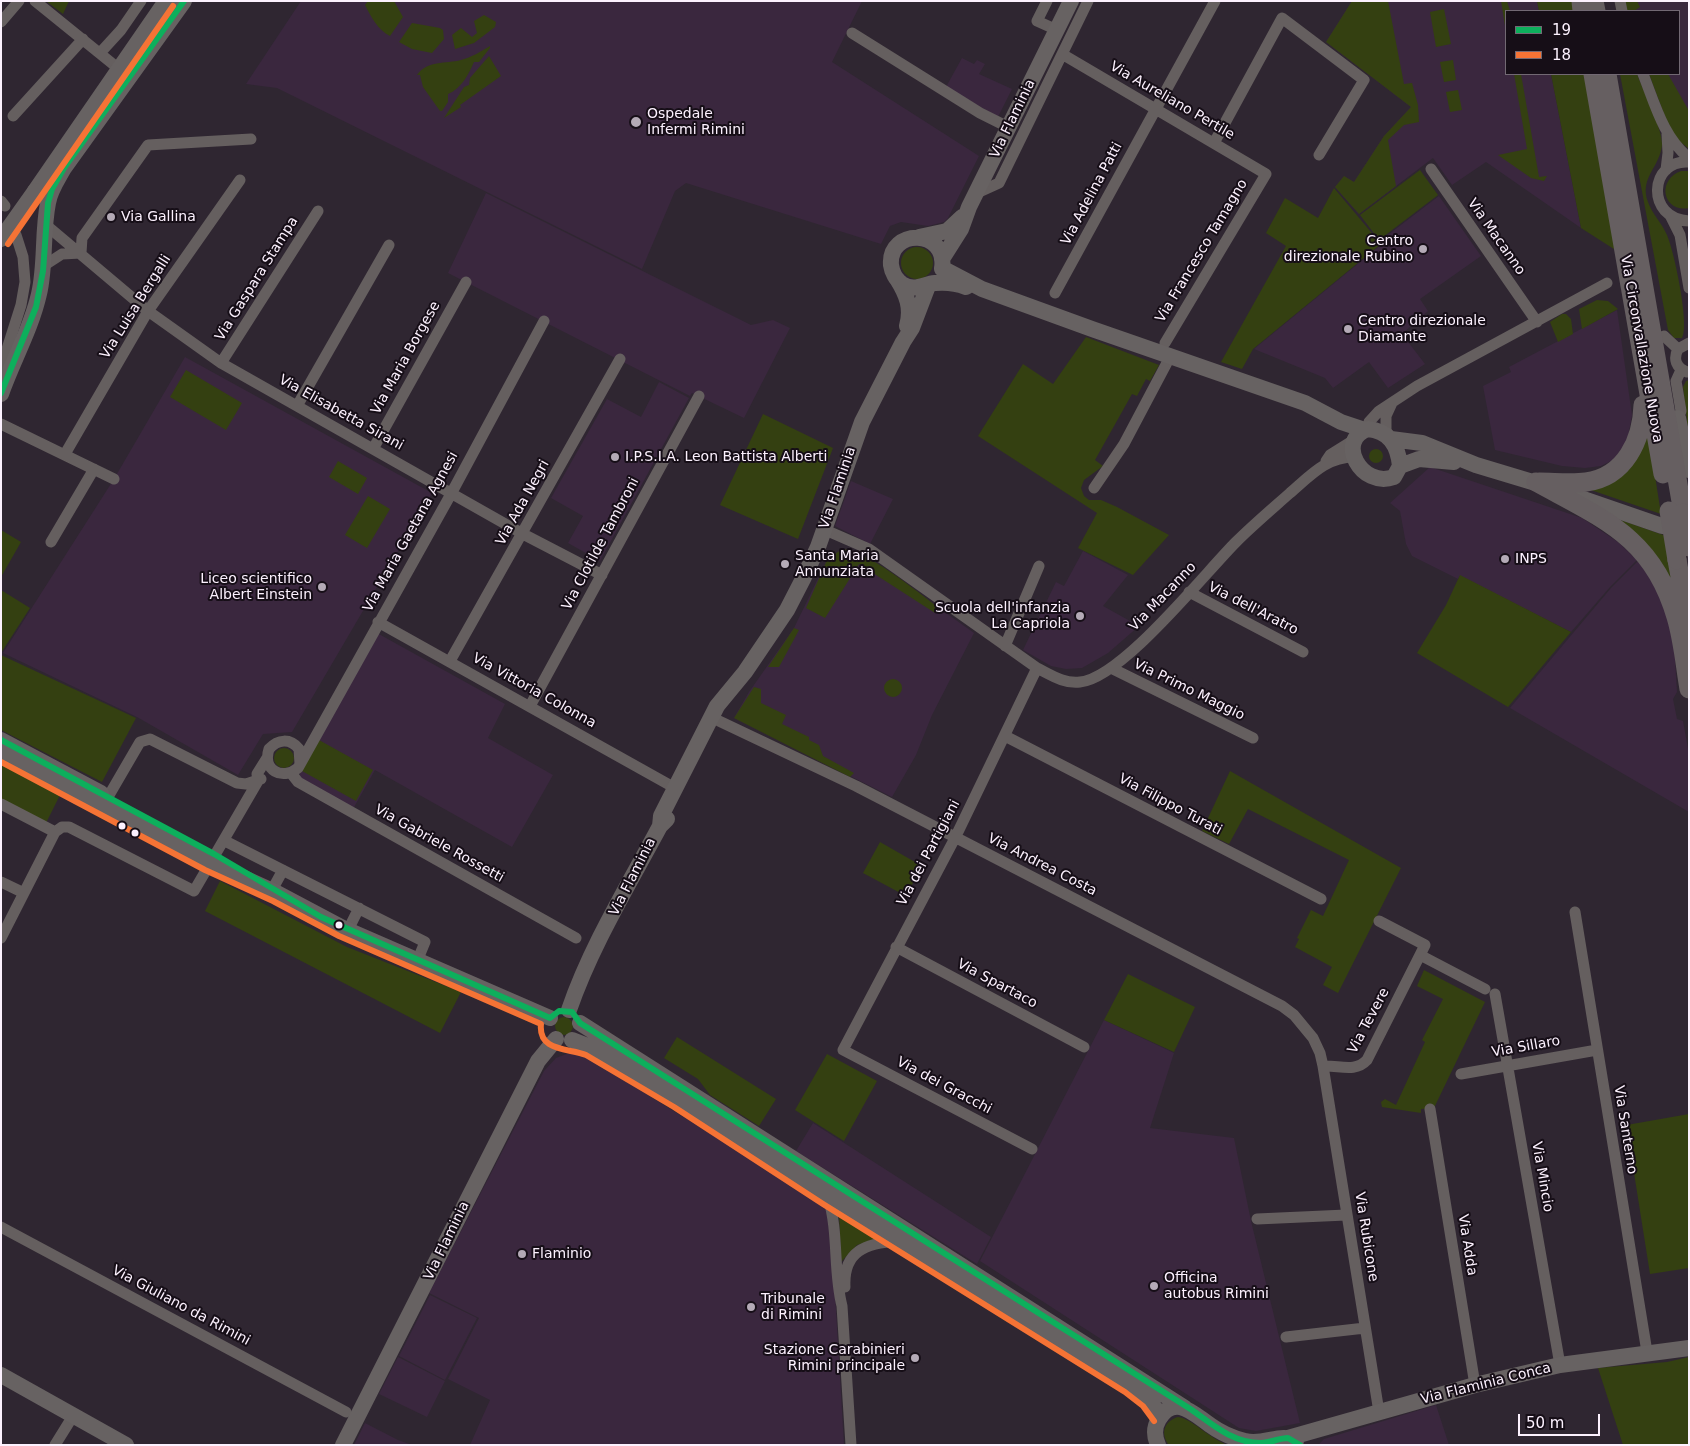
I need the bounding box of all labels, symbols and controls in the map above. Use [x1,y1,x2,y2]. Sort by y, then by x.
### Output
legend [1505,10,1680,75]
text: 19 [1552,21,1571,39]
text: 18 [1552,46,1571,64]
street label: Via Aureliano Pertile [1107,58,1237,144]
street label: Via Flaminia [987,77,1039,161]
place label: Ospedale Infermi Rimini [647,106,745,138]
marker: Ospedale Infermi Rimini [629,115,643,129]
street label: Via Adelina Patti [1058,140,1126,248]
street label: Via Francesco Tamagno [1153,176,1251,326]
street label: Via Macanno [1463,196,1529,278]
place label: Via Gallina [121,209,196,225]
marker: Via Gallina [105,211,117,223]
street label: Via Gaspara Stampa [212,214,302,344]
place label: Centro direzionale Rubino [1284,233,1413,266]
marker: Centro direzionale Rubino [1417,243,1429,255]
street label: Via Luisa Bergalli [97,252,175,362]
street label: Via Circonvallazione Nuova [1616,254,1666,444]
street label: Via Maria Borgese [368,299,444,417]
place label: Centro direzionale Diamante [1358,313,1486,346]
marker: Centro direzionale Diamante [1342,323,1354,335]
street label: Via Elisabetta Sirani [276,372,406,454]
street label: Via Flaminia [816,445,860,531]
street label: Via Maria Gaetana Agnesi [360,449,462,615]
place label: I.P.S.I.A. Leon Battista Alberti [625,449,827,465]
marker: I.P.S.I.A. Leon Battista Alberti [609,451,621,463]
street label: Via Ada Negri [493,457,553,549]
street label: Via Clotilde Tambroni [559,475,643,613]
place label: Santa Maria Annunziata [795,548,879,580]
place label: INPS [1515,551,1547,567]
marker: INPS [1499,553,1511,565]
marker: Santa Maria Annunziata [779,558,791,570]
street label: Via Macanno [1126,559,1200,635]
place label: Liceo scientifico Albert Einstein [200,571,312,604]
street label: Via dell'Aratro [1205,579,1301,639]
marker: Liceo scientifico Albert Einstein [316,581,328,593]
place label: Scuola dell'infanzia La Capriola [935,600,1070,632]
marker: Scuola dell'infanzia La Capriola [1074,610,1086,622]
street label: Via Vittoria Colonna [469,650,599,732]
street label: Via Primo Maggio [1131,656,1247,724]
street label: Via Filippo Turati [1115,771,1225,839]
street label: Via dei Partigiani [894,797,964,909]
street label: Via Gabriele Rossetti [371,801,507,887]
unlabelled marker [117,821,127,831]
unlabelled marker [130,828,140,838]
street label: Via Andrea Costa [985,830,1099,900]
street label: Via Flaminia [606,835,660,919]
unlabelled marker [334,920,344,930]
street label: Via Spartaco [954,956,1040,1012]
street label: Via Tevere [1345,985,1393,1057]
street label: Via Sillaro [1490,1033,1562,1061]
street label: Via dei Gracchi [894,1054,994,1118]
street label: Via Santerno [1610,1084,1640,1176]
street label: Via Mincio [1528,1140,1556,1214]
street label: Via Rubicone [1351,1191,1381,1283]
street label: Via Flaminia [421,1199,473,1283]
street label: Via Adda [1454,1213,1480,1277]
place label: Flaminio [532,1246,591,1262]
marker: Flaminio [516,1248,528,1260]
street label: Via Giuliano da Rimini [109,1262,253,1350]
place label: Officina autobus Rimini [1164,1270,1269,1302]
marker: Officina autobus Rimini [1148,1280,1160,1292]
place label: Tribunale di Rimini [761,1291,825,1324]
marker: Tribunale di Rimini [745,1301,757,1313]
place label: Stazione Carabinieri Rimini principale [764,1342,905,1374]
marker: Stazione Carabinieri Rimini principale [909,1352,921,1364]
street label: Via Flaminia Conca [1419,1360,1553,1408]
scale bar [1520,1404,1602,1436]
text: 50 m [1526,1414,1564,1432]

